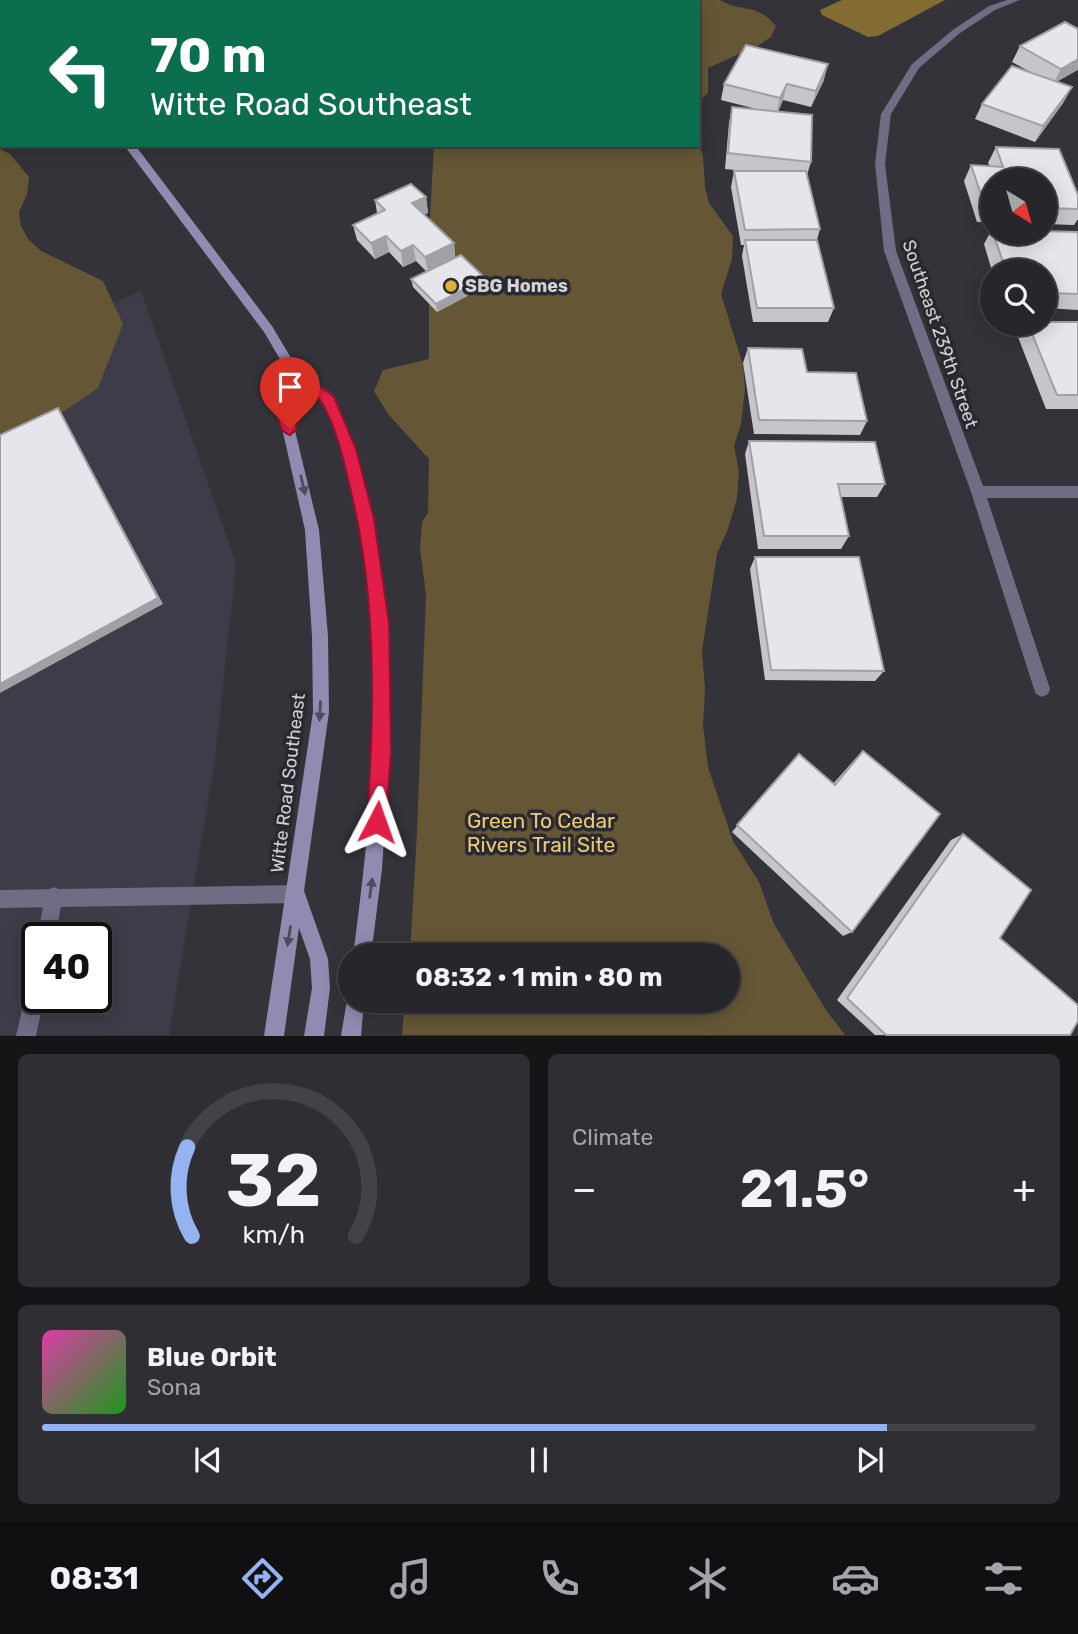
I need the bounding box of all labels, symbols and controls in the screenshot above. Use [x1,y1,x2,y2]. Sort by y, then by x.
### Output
text: 70 m [150,26,267,84]
icon: left [35,28,126,119]
text: Witte Road Southeast [150,85,472,123]
north arrow [980,168,1057,245]
map controls [980,168,1057,336]
street label: Southeast 239th Street [897,237,983,431]
button: search [980,259,1057,336]
place label: SBG Homes [465,275,568,297]
marker: SBG Homes [443,278,459,294]
pin [260,357,320,429]
icon: arrive [271,368,309,406]
one-way arrow [298,474,309,496]
street label: Witte Road Southeast [266,692,310,874]
one-way arrow [314,700,325,722]
position arrow [340,785,414,859]
park label: Green To Cedar Rivers Trail Site [467,808,615,857]
one-way arrow [366,877,377,899]
speed limit sign: 40 [21,922,112,1013]
one-way arrow [284,925,295,947]
text: 08:32 · 1 min · 80 m [415,962,663,993]
text: Climate [572,1123,653,1151]
text: 32 [226,1139,322,1225]
text: 21.5° [740,1158,869,1220]
text: − [572,1166,597,1212]
text: + [1012,1166,1036,1212]
text: km/h [243,1220,305,1249]
text: Blue Orbit [147,1342,277,1373]
text: Sona [147,1373,201,1401]
icon: previous [189,1441,227,1479]
icon: pause [520,1441,558,1479]
icon: next [851,1441,889,1479]
icon: directions [238,1554,287,1603]
icon: music [386,1554,435,1603]
icon: phone [535,1554,584,1603]
icon: climate [683,1554,732,1603]
icon: car [831,1554,880,1603]
icon: filters [979,1554,1028,1603]
text: 08:31 [50,1559,139,1597]

